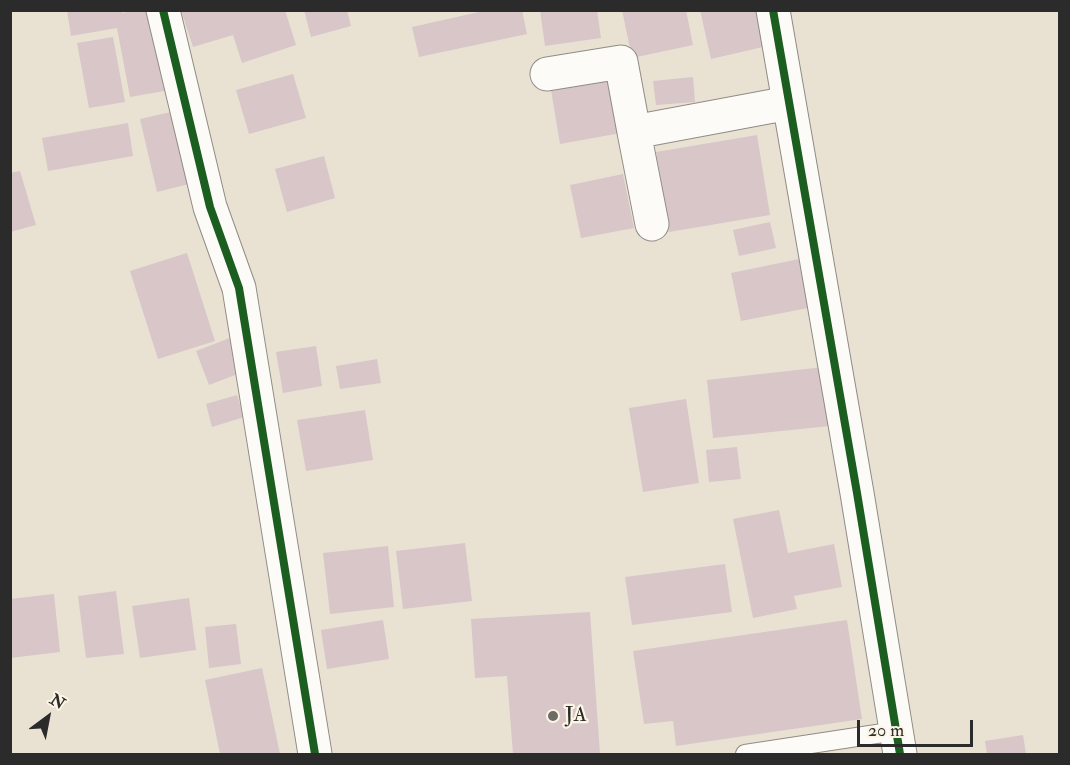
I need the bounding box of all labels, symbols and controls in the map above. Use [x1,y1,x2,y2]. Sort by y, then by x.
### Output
north arrow [18,687,78,747]
text: N [46,689,69,714]
place label: JA [565,703,587,729]
scale bar [860,708,976,746]
marker: JA [546,709,560,723]
text: 20 m [868,719,904,742]

